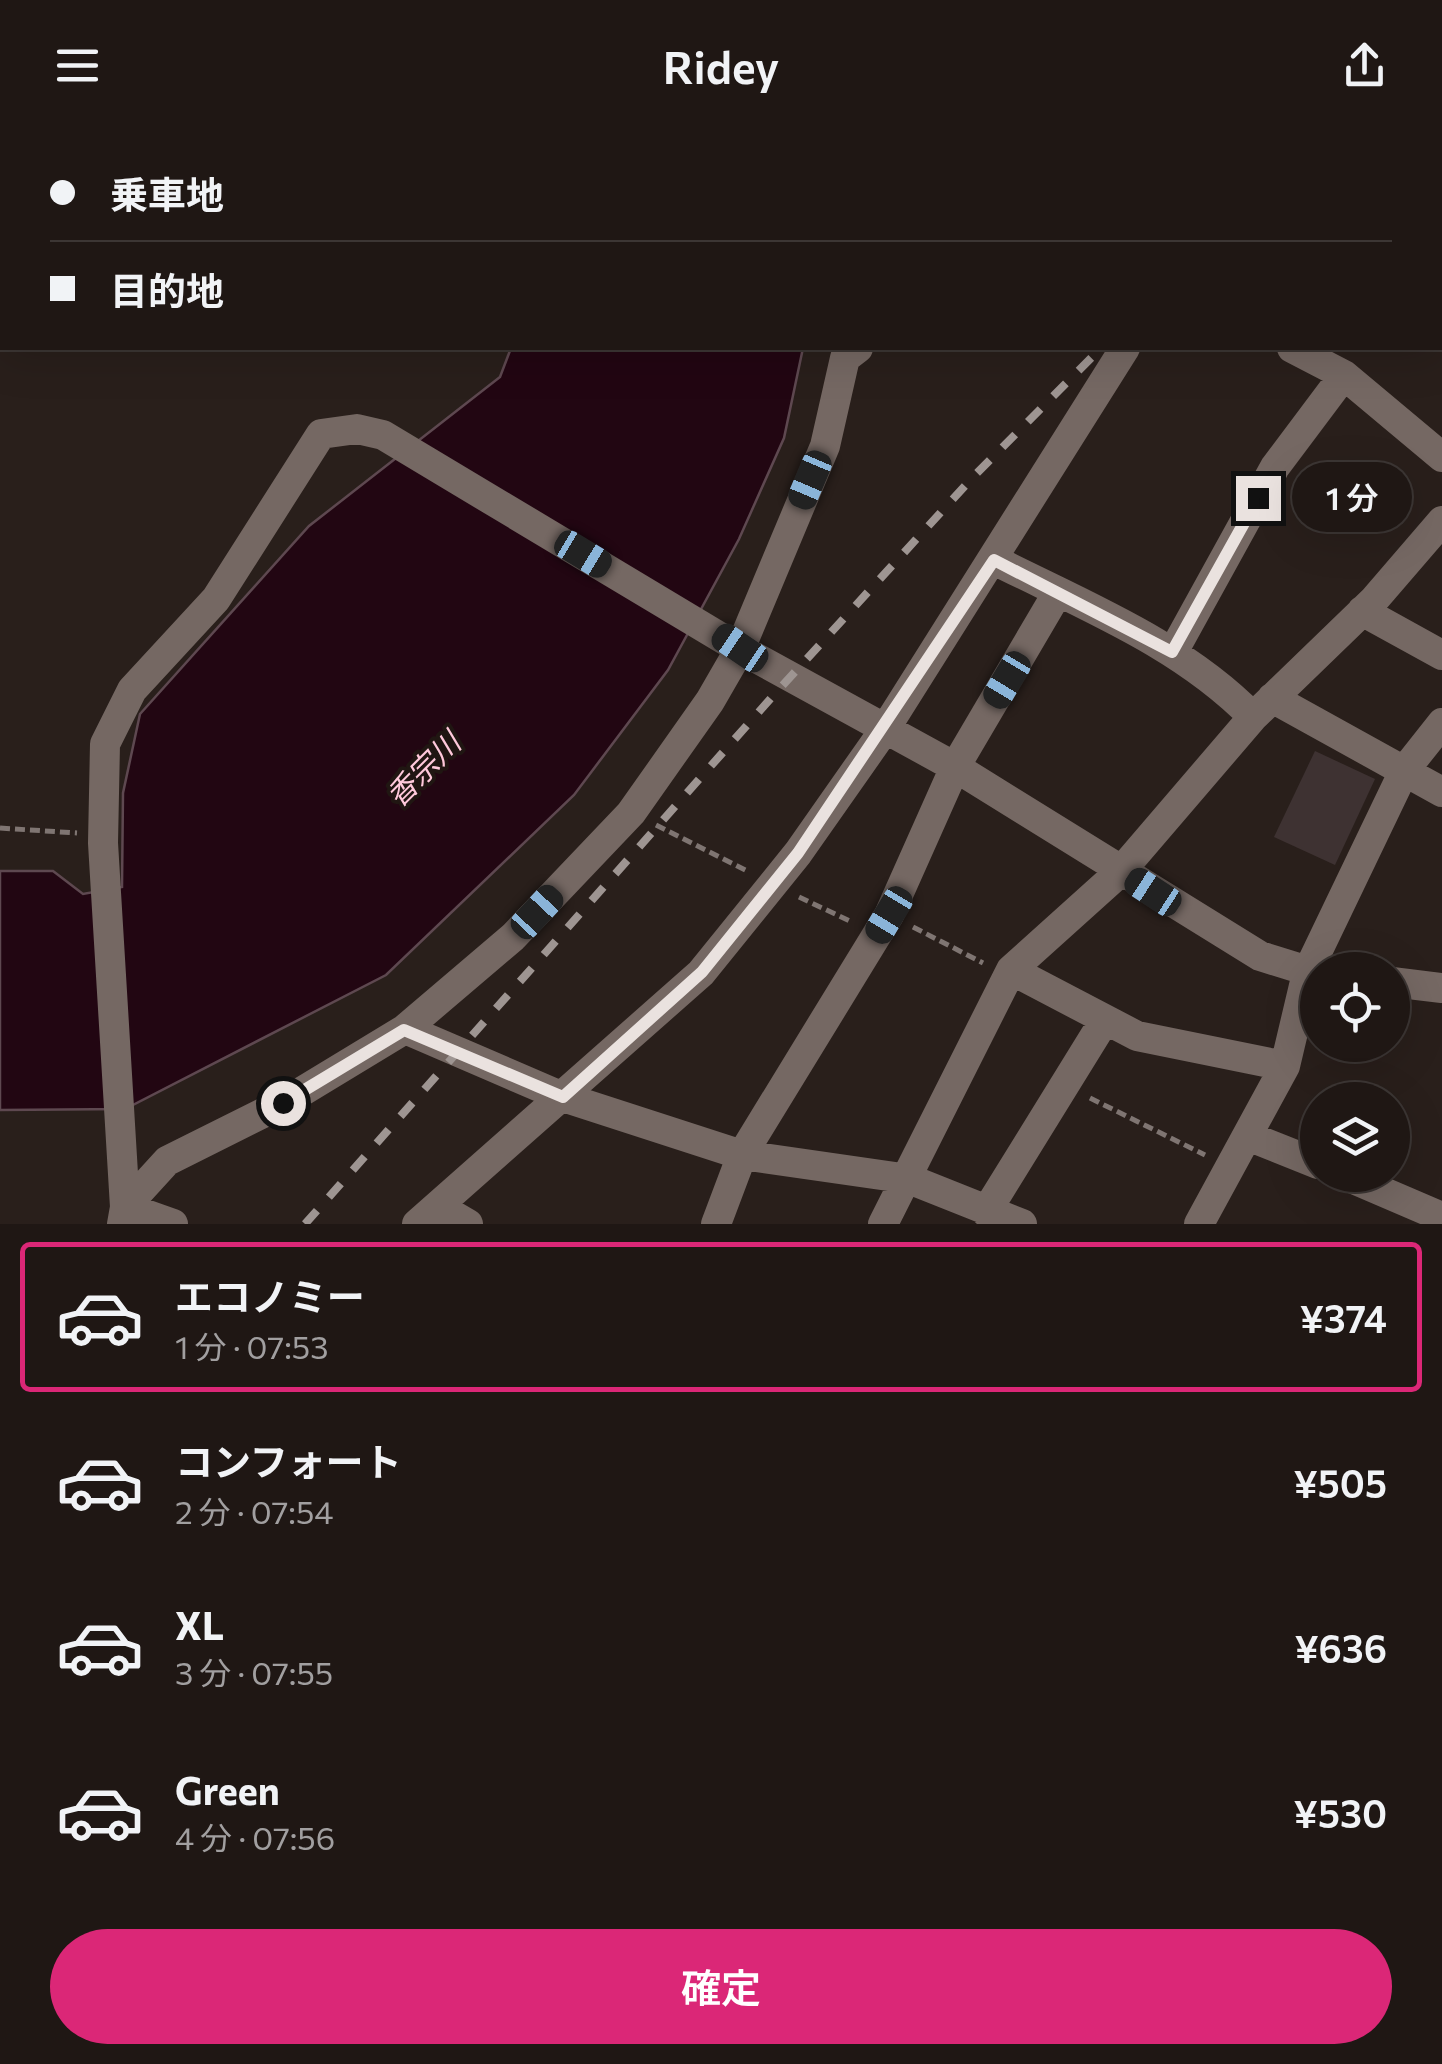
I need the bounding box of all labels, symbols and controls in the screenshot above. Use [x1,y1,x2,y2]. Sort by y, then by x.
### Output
icon: menu [50,38,105,93]
text: Ridey [663,38,779,93]
icon: share [1337,38,1392,93]
text: 乗車地 [110,170,224,217]
text: 目的地 [110,266,224,313]
car [784,447,836,513]
callout: 1 分 [1293,463,1413,533]
route end [1236,476,1281,521]
text: 1 分 [1326,477,1378,517]
car [550,526,616,582]
car [707,619,773,677]
car [979,647,1035,713]
water label: 香宗川 [377,721,469,813]
car [1120,863,1186,921]
car [506,880,568,944]
car [861,882,917,948]
map controls [1300,952,1410,1192]
button: locate [1300,952,1410,1062]
route start [261,1081,306,1126]
button: layers [1300,1082,1410,1192]
icon: car [55,1272,145,1362]
text: エコノミー [175,1272,365,1319]
text: ¥374 [1300,1294,1387,1341]
text: 1 分 · 07:53 [175,1326,328,1366]
icon: car [55,1437,145,1527]
text: コンフォート [175,1437,402,1484]
text: ¥505 [1293,1459,1387,1506]
text: 2 分 · 07:54 [175,1491,333,1531]
text: XL [175,1601,224,1648]
icon: car [55,1602,145,1692]
text: ¥636 [1295,1624,1387,1671]
text: 3 分 · 07:55 [175,1652,333,1692]
text: Green [175,1766,280,1813]
icon: car [55,1767,145,1857]
text: ¥530 [1294,1789,1387,1836]
text: 4 分 · 07:56 [175,1817,335,1857]
button: 確定 [50,1929,1392,2044]

